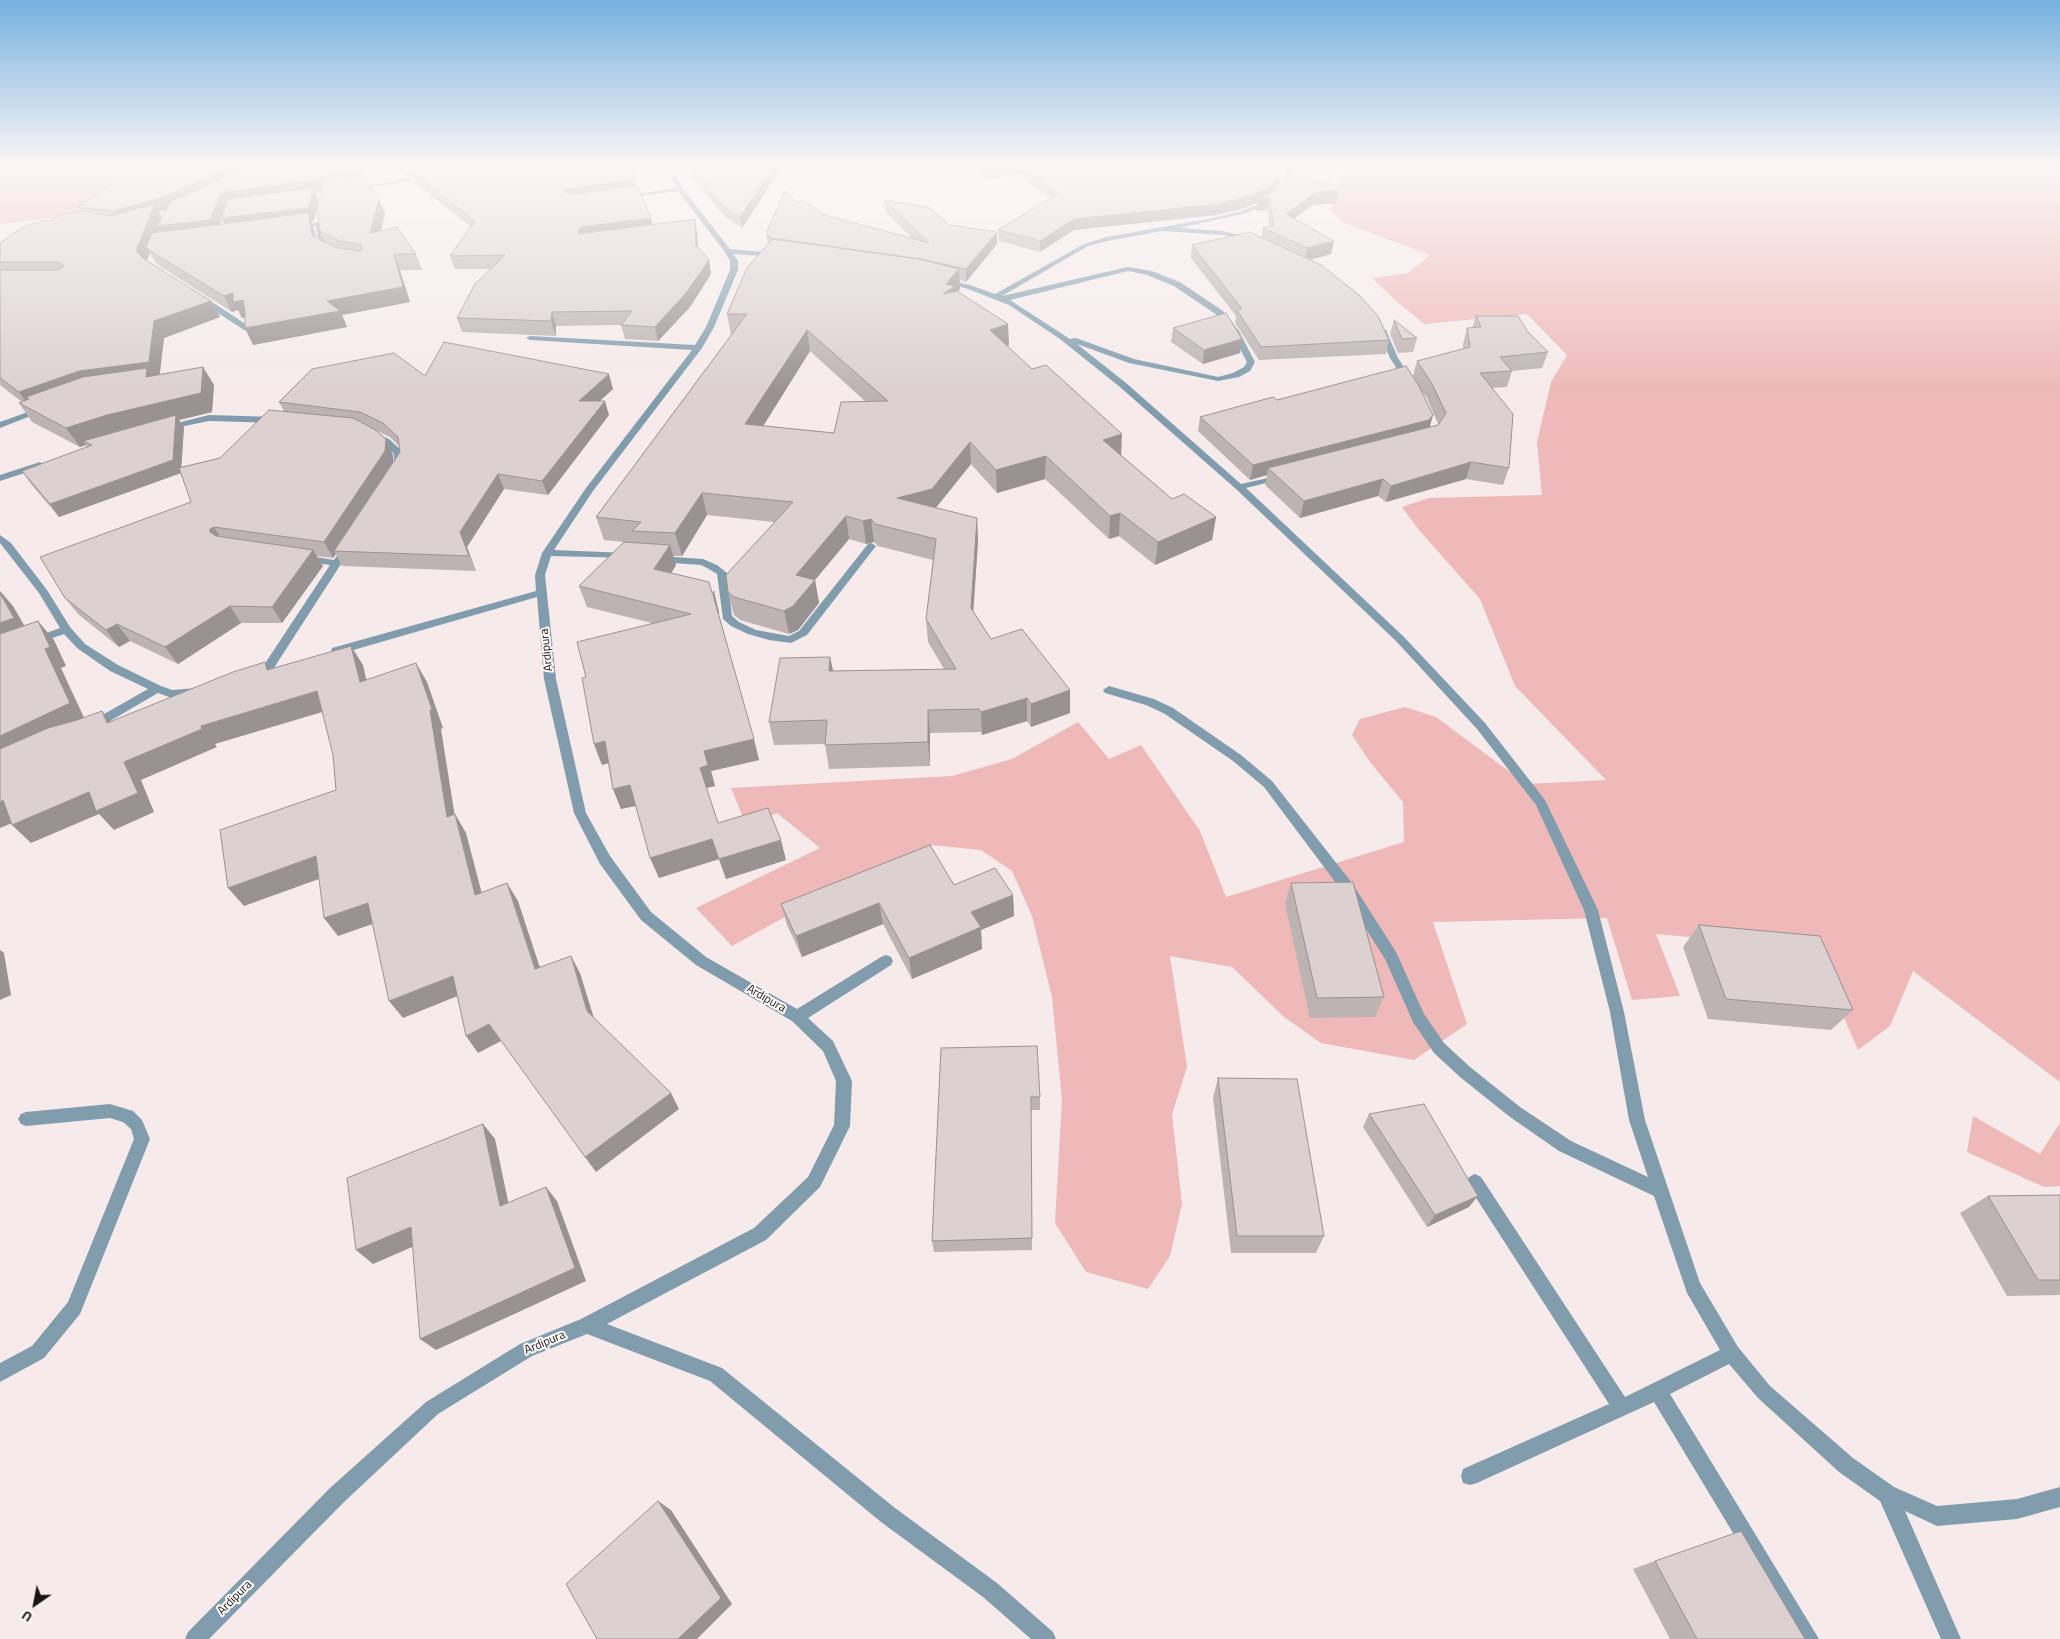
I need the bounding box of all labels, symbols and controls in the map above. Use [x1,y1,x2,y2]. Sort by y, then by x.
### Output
street label: Ardipura [538,628,556,672]
street label: Ardipura [744,982,788,1016]
street label: Ardipura [522,1328,568,1358]
street label: Ardipura [215,1578,255,1618]
north arrow [10,1579,60,1629]
text: U [17,1606,36,1628]

